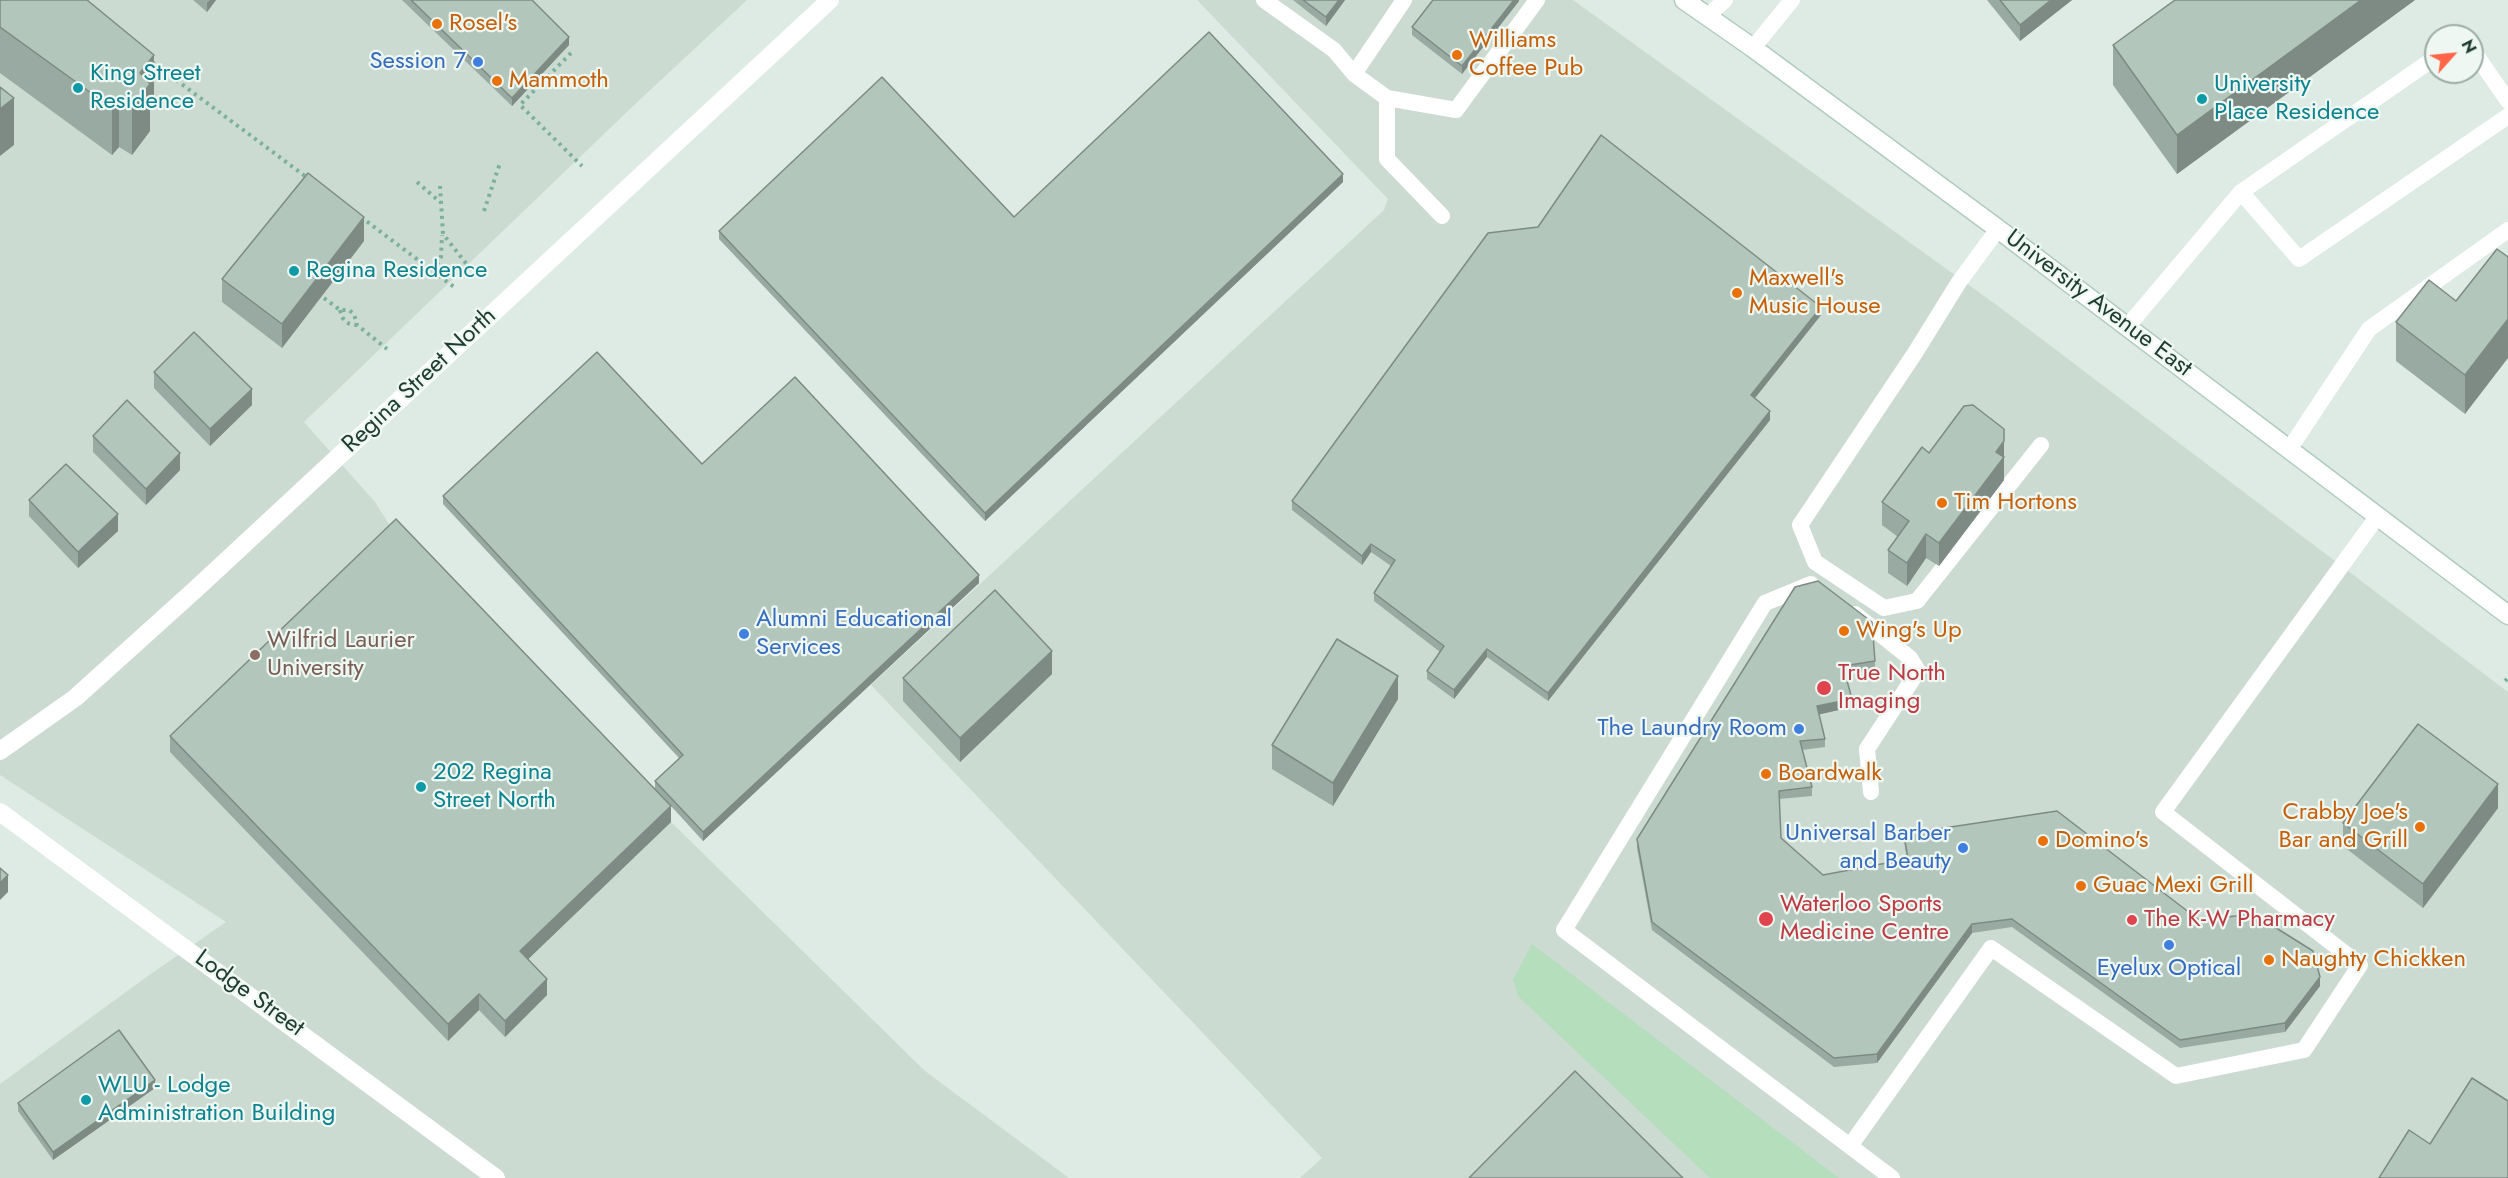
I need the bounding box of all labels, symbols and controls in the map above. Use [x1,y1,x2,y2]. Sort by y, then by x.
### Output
place label: Rosel's [449,10,517,38]
marker: Rosel's [430,17,444,31]
north arrow [2424,24,2484,84]
place label: Williams Coffee Pub [1469,27,1583,83]
text: N [2456,36,2482,57]
place label: Session 7 [369,48,466,76]
marker: Williams Coffee Pub [1450,48,1464,62]
marker: Session 7 [471,55,485,69]
place label: King Street Residence [90,60,201,116]
place label: Mammoth [509,67,609,95]
place label: University Place Residence [2214,71,2379,127]
marker: Mammoth [490,74,504,88]
marker: King Street Residence [71,81,85,95]
marker: University Place Residence [2195,92,2209,106]
street label: University Avenue East [1999,224,2197,384]
place label: Regina Residence [306,257,487,285]
marker: Regina Residence [287,264,301,278]
place label: Maxwell's Music House [1749,265,1881,321]
marker: Maxwell's Music House [1730,286,1744,300]
street label: Regina Street North [337,302,503,460]
place label: Tim Hortons [1954,489,2077,517]
marker: Tim Hortons [1935,496,1949,510]
place label: Alumni Educational Services [756,606,952,662]
place label: Wing's Up [1856,617,1962,645]
marker: Wing's Up [1837,624,1851,638]
place label: Wilfrid Laurier University [267,627,415,683]
marker: Alumni Educational Services [737,627,751,641]
marker: Wilfrid Laurier University [248,648,262,662]
place label: True North Imaging [1838,660,1946,716]
marker: True North Imaging [1815,679,1833,697]
place label: The Laundry Room [1597,715,1787,743]
marker: The Laundry Room [1792,722,1806,736]
place label: 202 Regina Street North [433,759,556,815]
place label: Boardwalk [1778,760,1882,788]
marker: Boardwalk [1759,767,1773,781]
marker: 202 Regina Street North [414,780,428,794]
place label: Crabby Joe's Bar and Grill [2278,799,2408,855]
place label: Universal Barber and Beauty [1785,820,1951,876]
marker: Crabby Joe's Bar and Grill [2413,820,2427,834]
place label: Domino's [2055,827,2148,855]
marker: Domino's [2036,834,2050,848]
marker: Universal Barber and Beauty [1956,841,1970,855]
place label: Guac Mexi Grill [2093,872,2253,900]
marker: Guac Mexi Grill [2074,879,2088,893]
place label: Waterloo Sports Medicine Centre [1780,891,1949,947]
place label: The K-W Pharmacy [2144,906,2335,934]
marker: Waterloo Sports Medicine Centre [1757,910,1775,928]
marker: The K-W Pharmacy [2125,913,2139,927]
marker: Eyelux Optical [2162,938,2176,952]
street label: Lodge Street [189,945,309,1043]
place label: Naughty Chickken [2281,946,2466,974]
marker: Naughty Chickken [2262,953,2276,967]
place label: Eyelux Optical [2097,955,2241,983]
place label: WLU - Lodge Administration Building [98,1072,335,1128]
marker: WLU - Lodge Administration Building [79,1093,93,1107]

